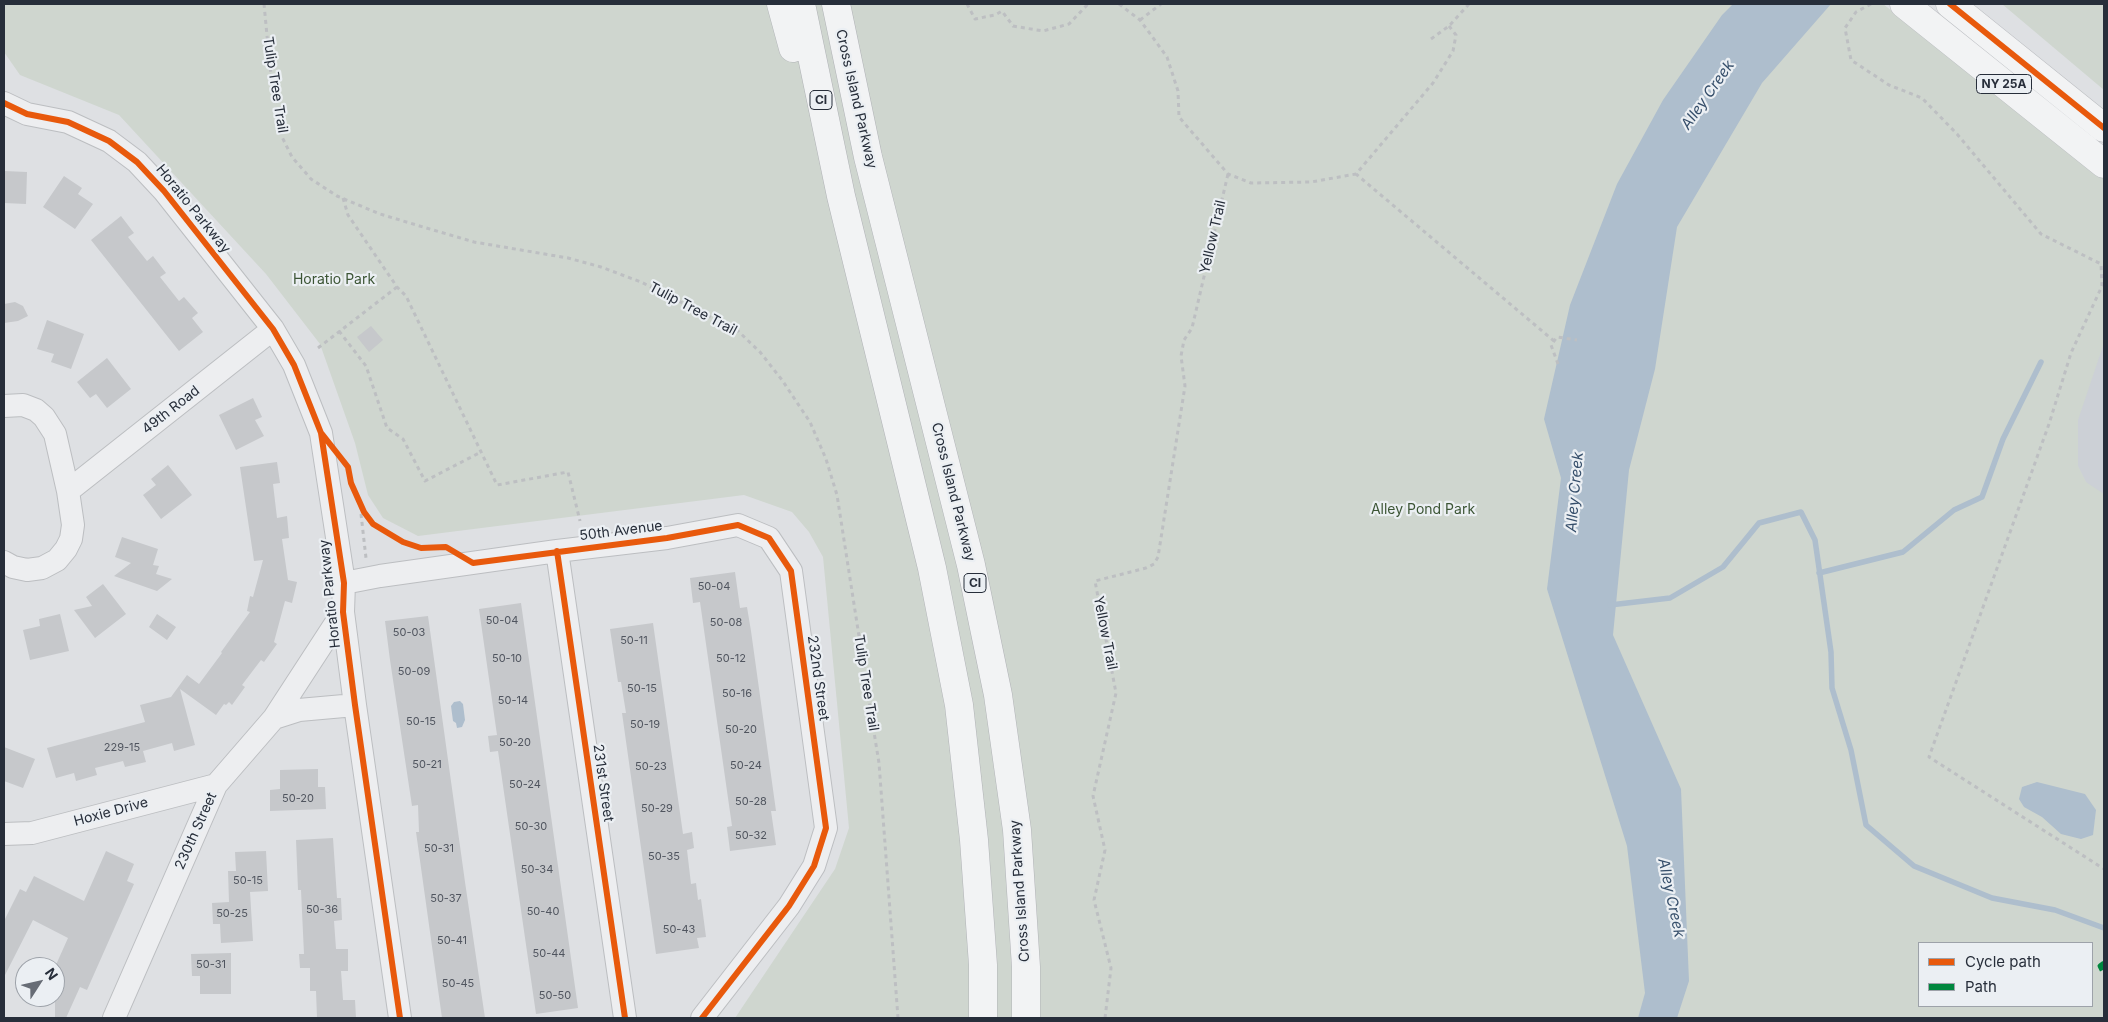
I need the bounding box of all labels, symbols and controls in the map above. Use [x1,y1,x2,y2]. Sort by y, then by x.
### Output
street label: Cross Island Parkway [832,28,880,170]
street label: Tulip Tree Trail [259,36,291,134]
water label: Alley Creek [1678,57,1738,133]
road number: NY 25A [1976,74,2032,94]
road number: CI [810,90,832,110]
street label: Horatio Parkway [152,161,234,257]
street label: Yellow Trail [1196,199,1230,275]
park label: Horatio Park [293,272,375,288]
street label: Tulip Tree Trail [646,279,740,339]
street label: 49th Road [139,382,203,438]
street label: Cross Island Parkway [928,421,978,563]
water label: Alley Creek [1563,451,1587,533]
park label: Alley Pond Park [1371,502,1475,518]
street label: 50th Avenue [579,518,663,544]
street label: Horatio Parkway [316,539,344,649]
road number: CI [964,574,986,592]
house number: 50-04 [698,580,730,594]
street label: Yellow Trail [1090,595,1120,671]
house number: 50-04 [486,614,518,628]
house number: 50-08 [710,616,742,630]
house number: 50-03 [393,626,425,640]
house number: 50-11 [620,634,648,648]
street label: 232nd Street [804,634,832,722]
street label: Tulip Tree Trail [850,634,882,732]
house number: 50-10 [492,652,522,666]
house number: 50-12 [716,652,746,666]
house number: 50-09 [398,665,430,679]
house number: 50-15 [627,682,657,696]
house number: 50-16 [722,687,752,701]
house number: 50-14 [498,694,528,708]
house number: 50-15 [406,715,436,729]
house number: 50-19 [630,718,660,732]
house number: 50-20 [725,723,757,737]
house number: 50-20 [499,736,531,750]
house number: 229-15 [104,741,140,755]
street label: 231st Street [589,743,617,823]
house number: 50-21 [412,758,442,772]
house number: 50-24 [730,759,762,773]
house number: 50-23 [635,760,667,774]
house number: 50-24 [509,778,541,792]
street label: 230th Street [172,790,220,872]
house number: 50-20 [282,792,314,806]
street label: Hoxie Drive [72,794,150,830]
house number: 50-28 [735,795,767,809]
house number: 50-29 [641,802,673,816]
street label: Cross Island Parkway [1007,819,1033,963]
house number: 50-30 [515,820,547,834]
house number: 50-32 [735,829,767,843]
house number: 50-31 [424,842,454,856]
house number: 50-35 [648,850,680,864]
water label: Alley Creek [1654,857,1688,939]
house number: 50-34 [521,863,553,877]
house number: 50-15 [233,874,263,888]
house number: 50-37 [430,892,462,906]
house number: 50-36 [306,903,338,917]
house number: 50-40 [527,905,559,919]
house number: 50-25 [216,907,248,921]
house number: 50-43 [663,923,695,937]
house number: 50-41 [437,934,467,948]
legend [1918,942,2093,1007]
house number: 50-44 [533,947,565,961]
text: Cycle path [1965,952,2041,971]
north arrow [15,957,65,1007]
house number: 50-31 [196,958,226,972]
text: N [42,964,62,983]
house number: 50-45 [442,977,474,991]
text: Path [1965,977,1997,996]
house number: 50-50 [539,989,571,1003]

